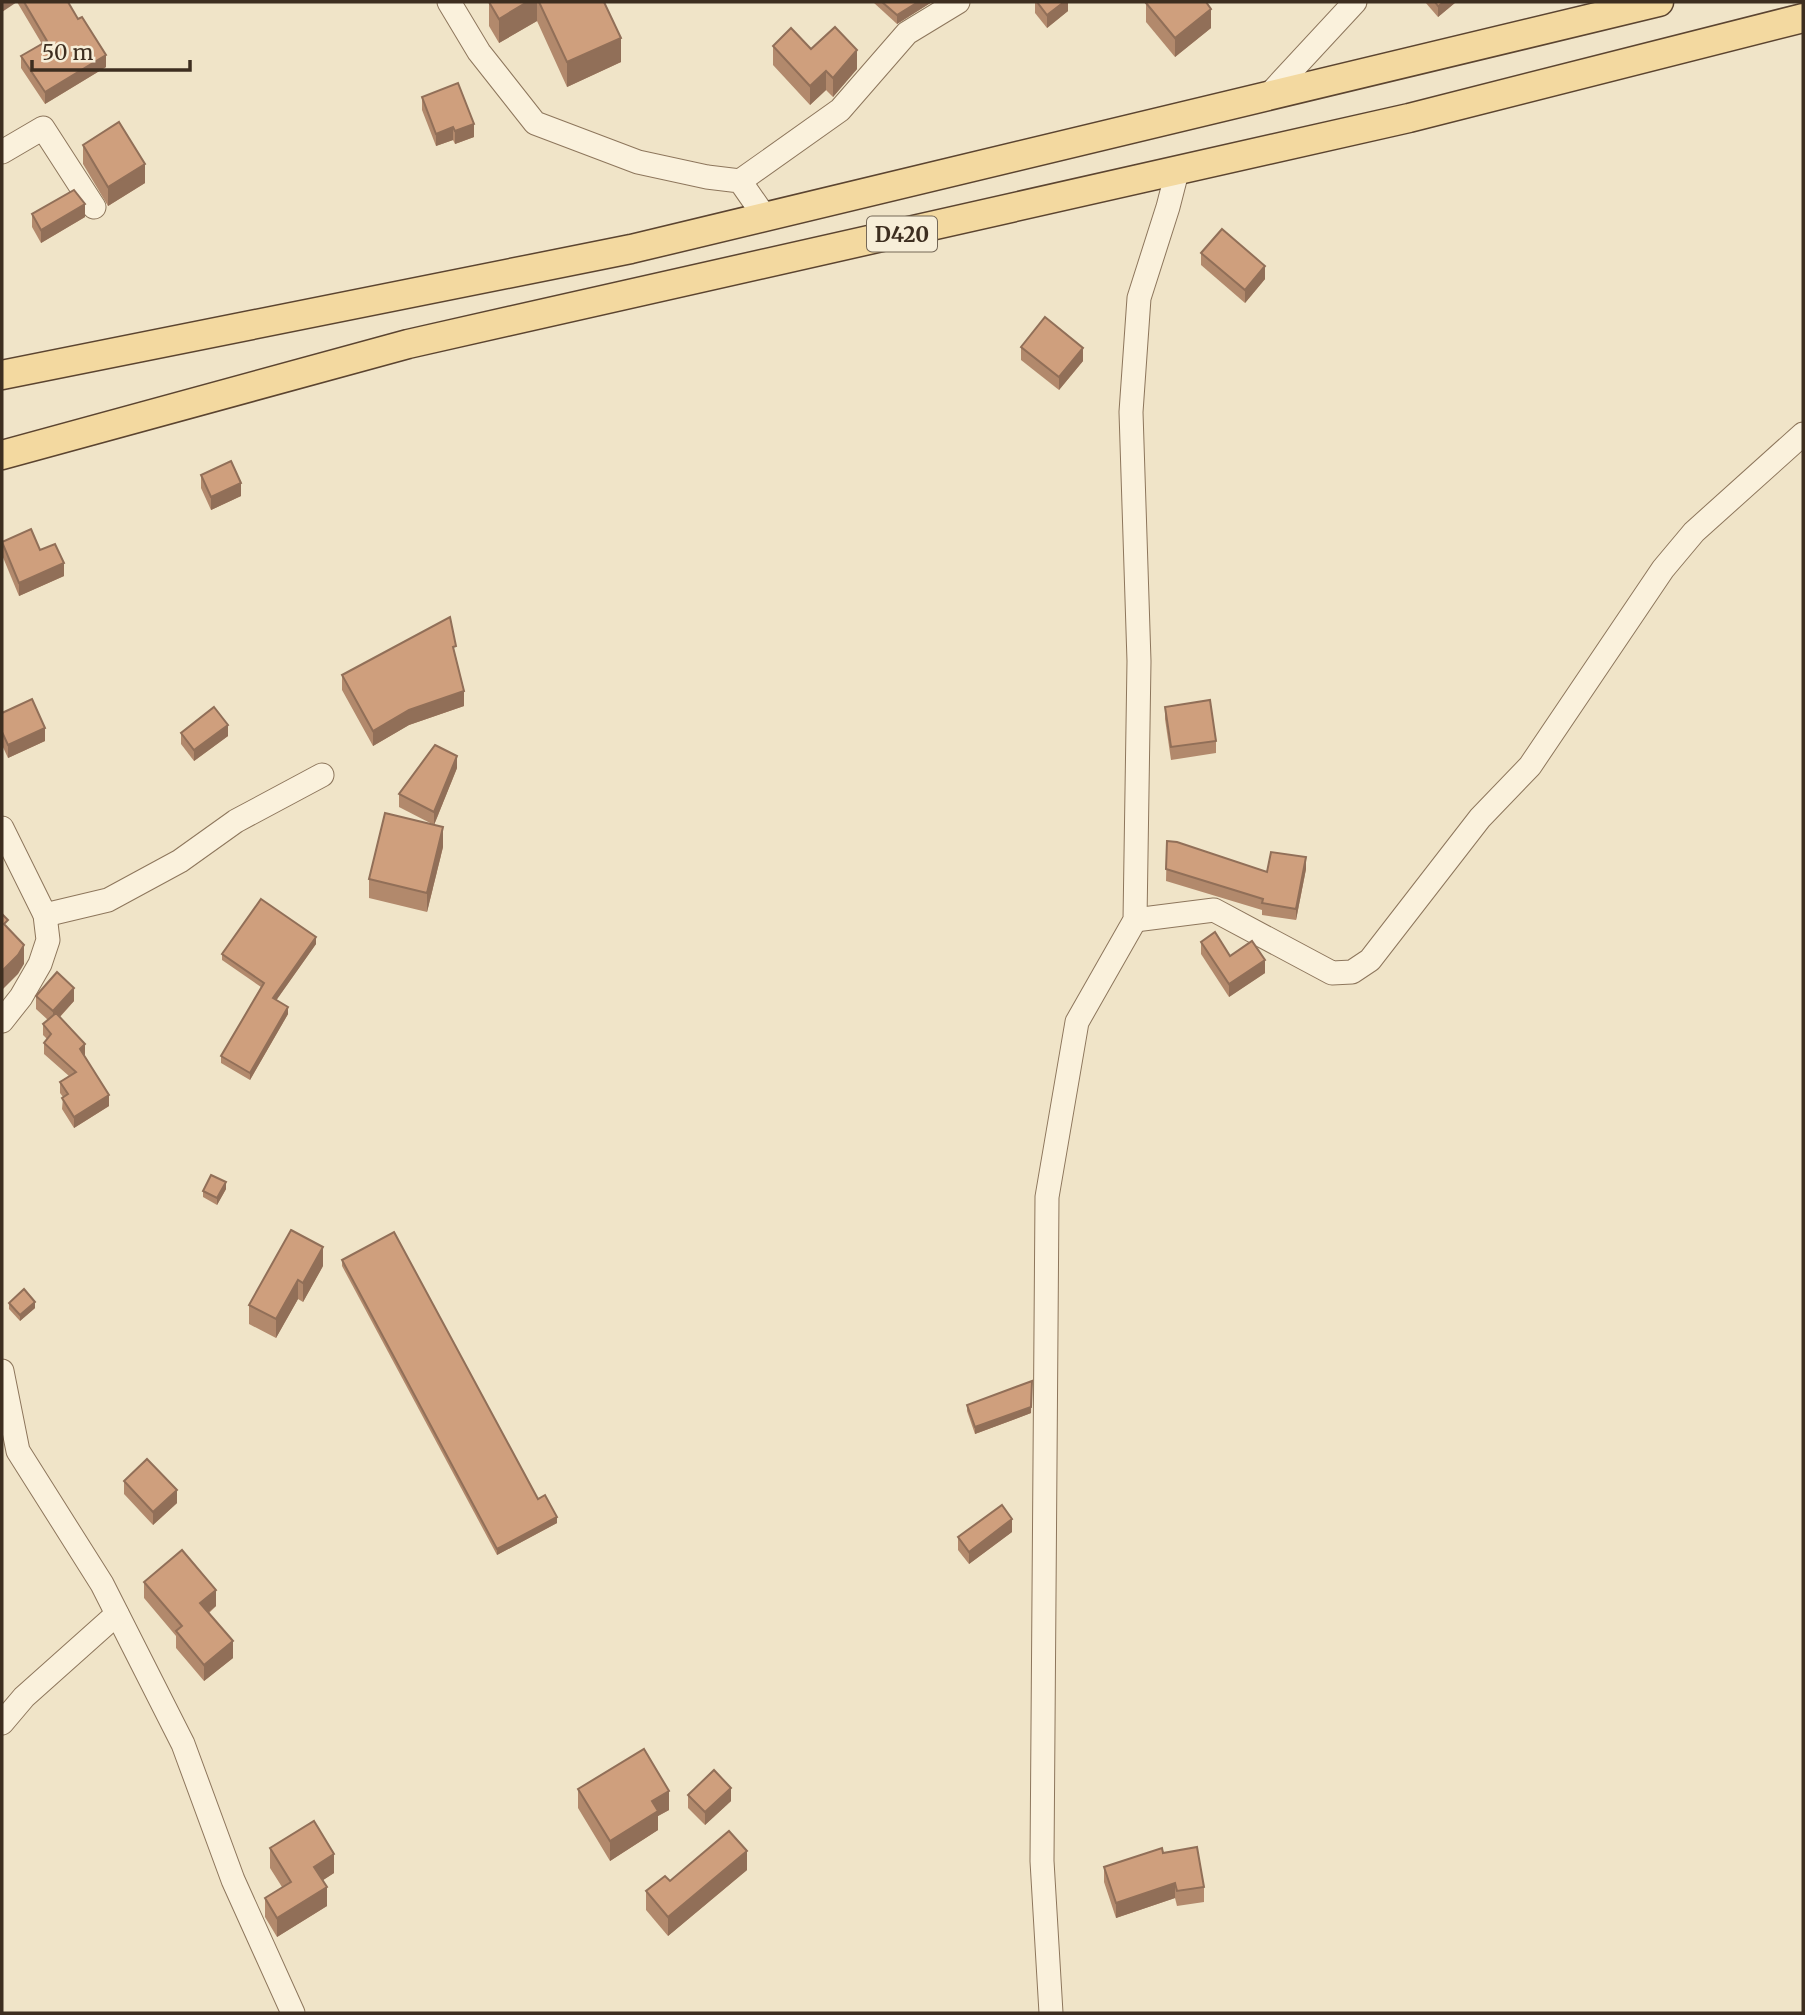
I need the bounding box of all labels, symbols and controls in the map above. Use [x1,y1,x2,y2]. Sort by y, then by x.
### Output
scale bar [32,28,189,72]
text: 50 m [42,39,93,66]
road number: D420 [867,216,937,252]

